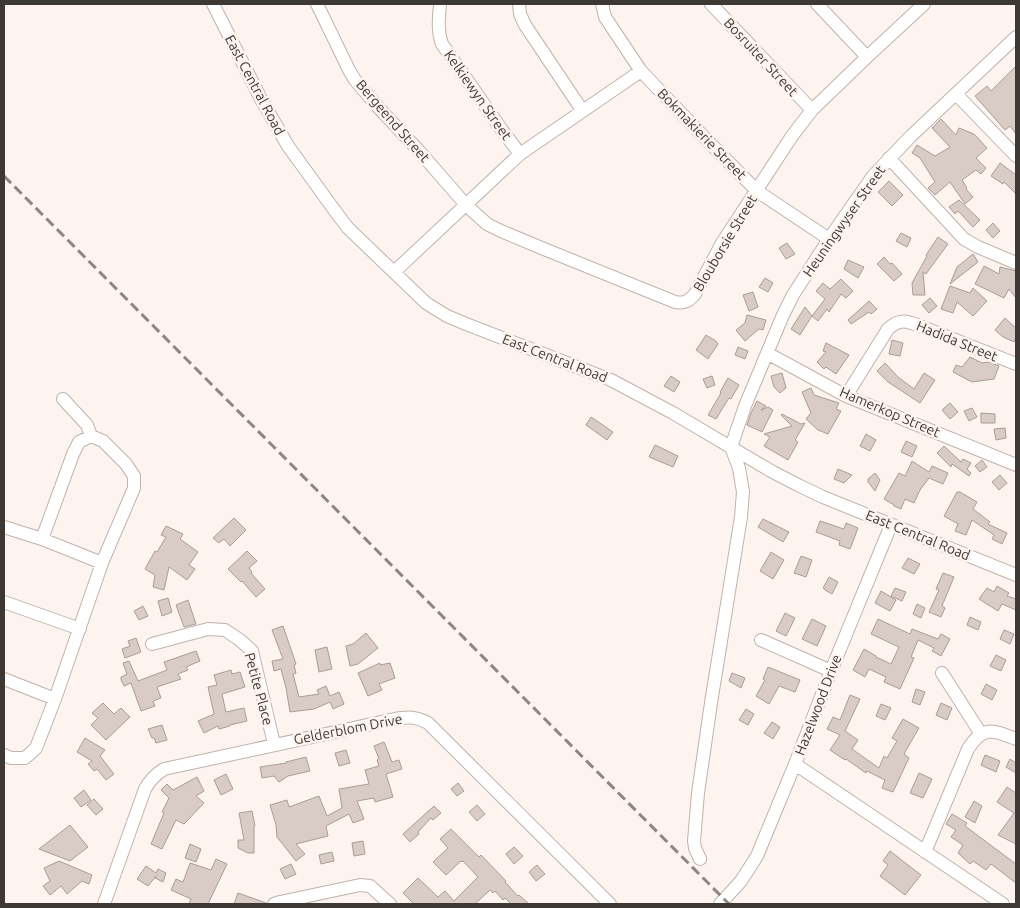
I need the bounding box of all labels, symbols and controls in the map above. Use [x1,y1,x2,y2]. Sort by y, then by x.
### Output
street label: Bosruiter Street [721,15,802,100]
street label: East Central Road [222,32,288,138]
street label: Kelkiewyn Street [441,47,515,143]
street label: Bergeend Street [353,77,433,166]
street label: Bokmakierie Street [654,85,750,183]
street label: Heuningwyser Street [800,162,889,280]
street label: Blouborsie Street [690,191,760,294]
street label: Hadida Street [914,317,1000,365]
street label: East Central Road [500,331,610,385]
street label: Hamerkop Street [837,384,943,441]
street label: East Central Road [863,507,973,563]
street label: Petite Place [242,651,276,727]
street label: Hazelwood Drive [791,652,845,758]
street label: Gelderblom Drive [292,711,404,747]

